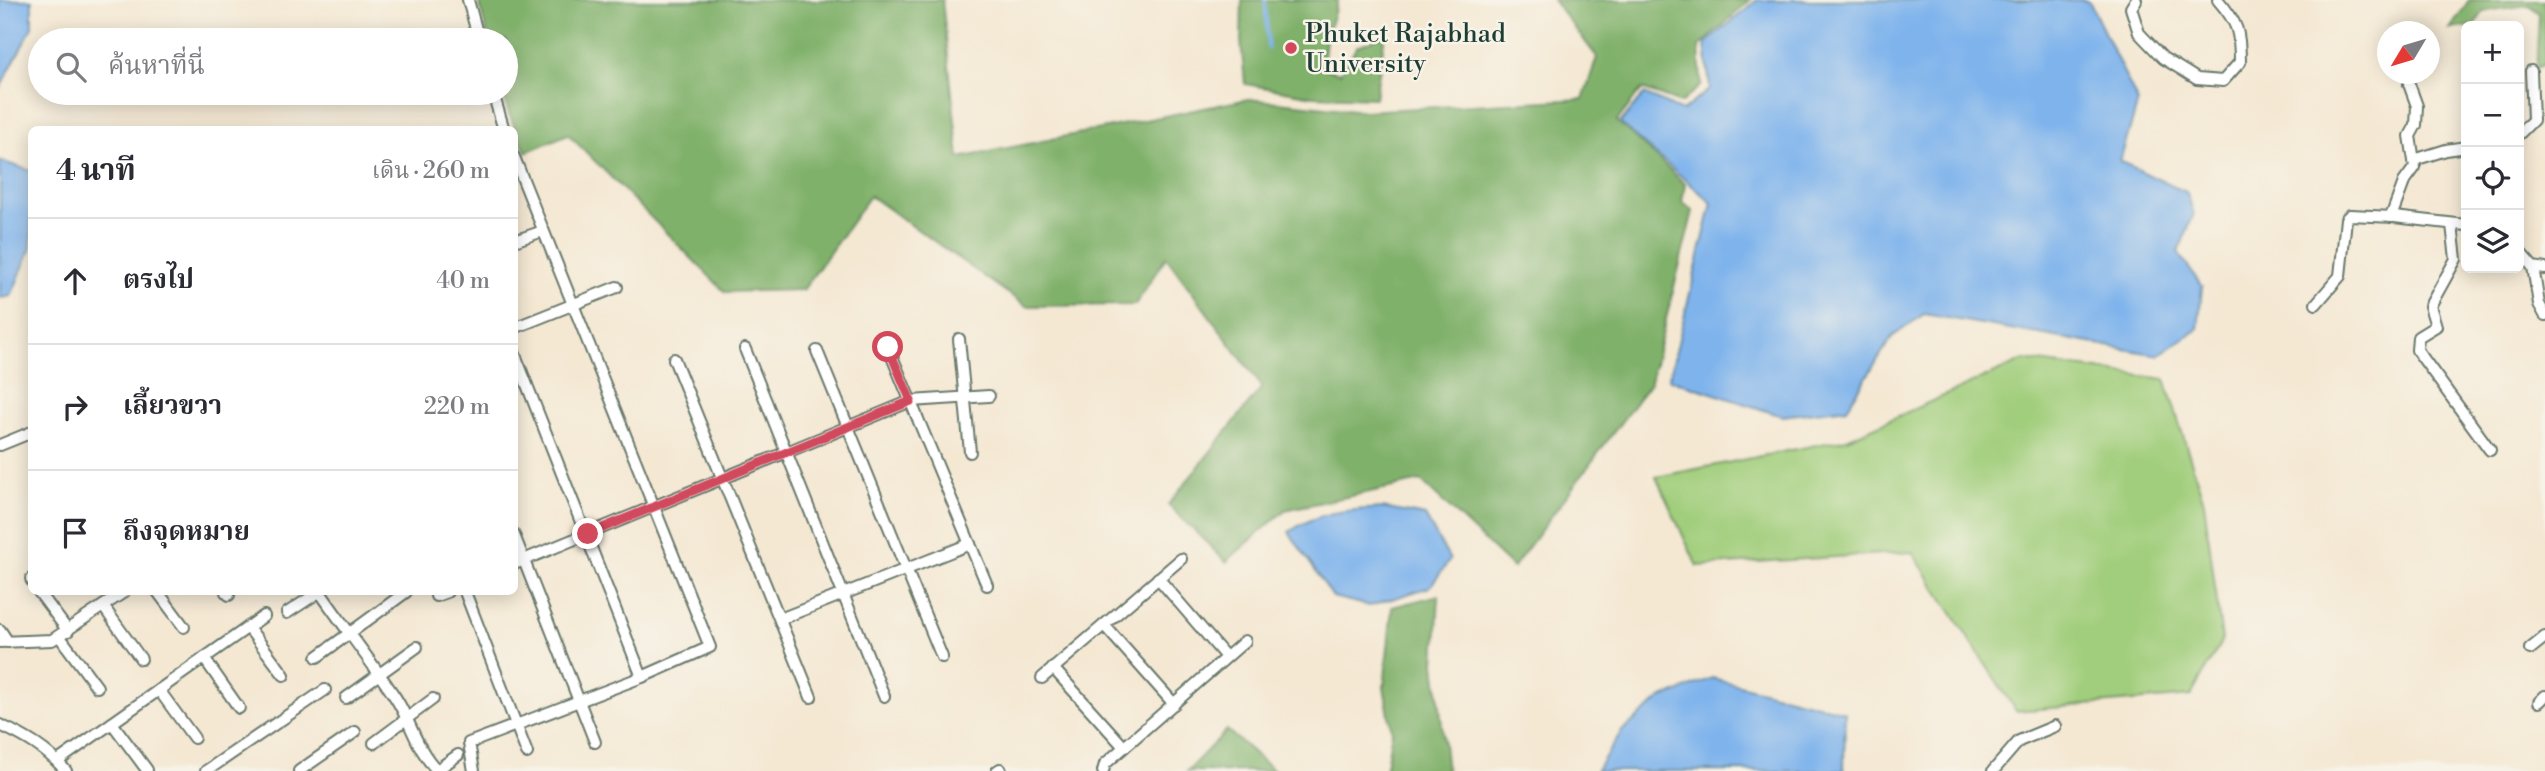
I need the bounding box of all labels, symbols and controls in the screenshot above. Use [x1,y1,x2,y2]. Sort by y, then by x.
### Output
place label: Phuket Rajabhad University [1305,18,1506,80]
north arrow [2377,21,2440,84]
map controls [2461,21,2524,273]
button: + [2461,21,2524,84]
search box [28,28,518,105]
marker: Phuket Rajabhad University [1283,40,1299,56]
icon: search [52,48,90,86]
text: ค้นหาที่นี่ [108,50,205,82]
button: − [2461,84,2524,147]
button: locate [2461,147,2524,210]
text: 4 นาที [56,152,136,190]
text: เดิน · 260 m [372,157,490,185]
button: layers [2461,210,2524,273]
icon: ahead [56,262,94,300]
text: ตรงไป [123,264,194,296]
text: 40 m [436,267,490,295]
route start [872,331,903,362]
icon: right [56,388,94,426]
text: เลี้ยวขวา [123,390,222,422]
text: 220 m [424,393,490,421]
icon: arrive [56,514,94,552]
text: ถึงจุดหมาย [123,516,250,548]
route end [572,518,603,549]

